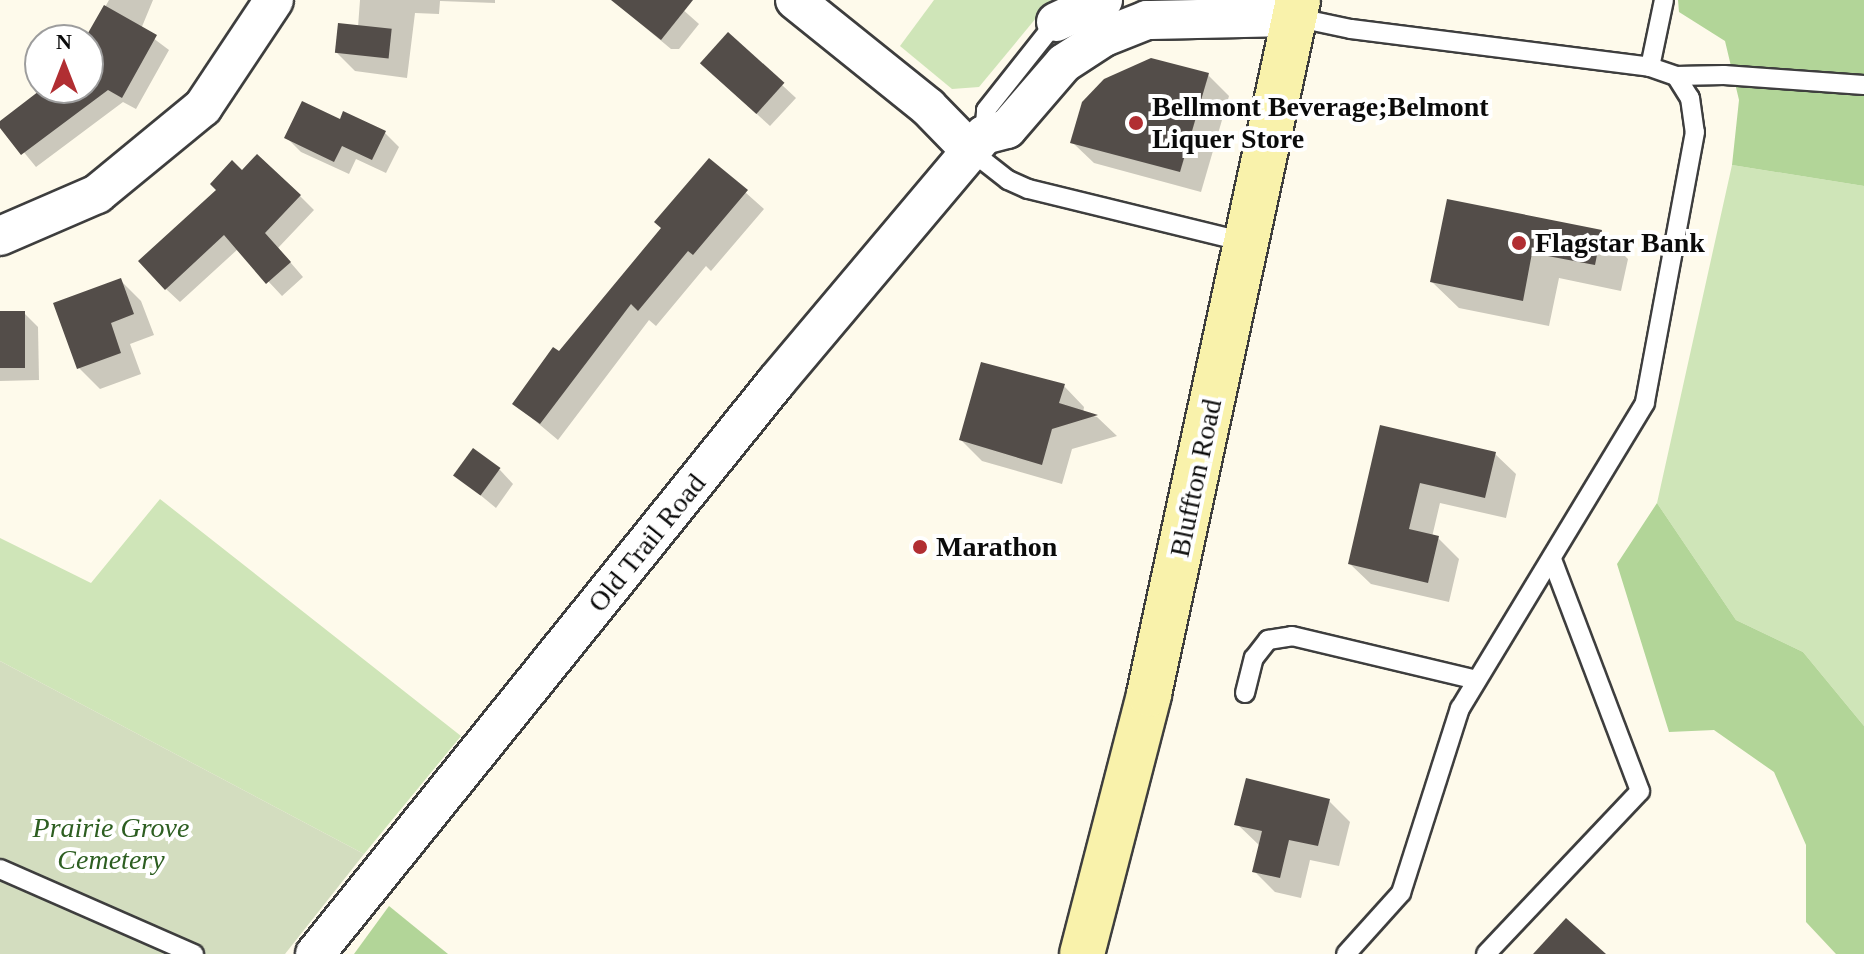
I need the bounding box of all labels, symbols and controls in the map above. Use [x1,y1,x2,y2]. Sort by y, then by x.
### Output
north arrow [24,24,104,104]
text: N [56,29,72,54]
place label: Bellmont Beverage;Belmont Liquer Store [1152,90,1489,156]
marker: Bellmont Beverage;Belmont Liquer Store [1127,114,1145,132]
place label: Flagstar Bank [1535,226,1705,260]
marker: Flagstar Bank [1510,234,1528,252]
street label: Bluffton Road [1163,396,1229,560]
street label: Old Trail Road [581,467,713,619]
place label: Marathon [936,530,1057,564]
marker: Marathon [911,538,929,556]
park label: Prairie Grove Cemetery [33,811,189,877]

